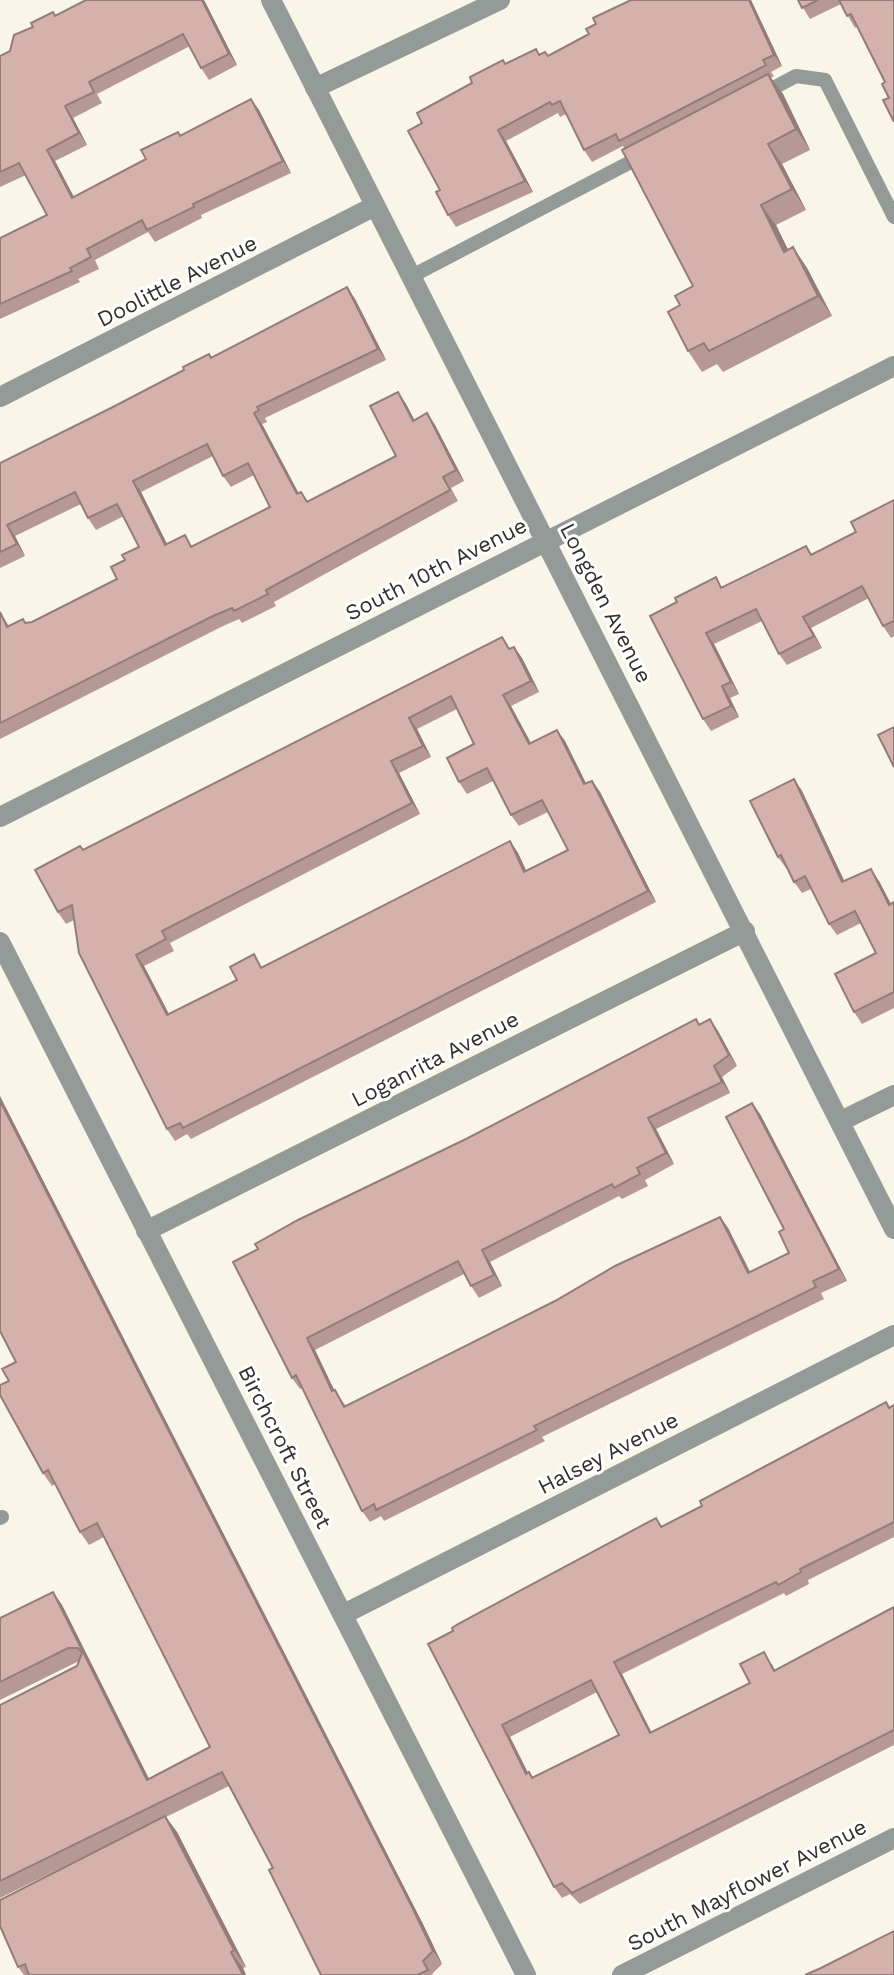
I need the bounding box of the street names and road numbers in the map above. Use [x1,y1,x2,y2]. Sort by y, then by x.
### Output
street label: Doolittle Avenue [93,230,261,332]
street label: South 10th Avenue [341,512,531,626]
street label: Longden Avenue [555,519,657,687]
street label: Loganrita Avenue [347,1006,523,1112]
street label: Birchcroft Street [233,1361,337,1533]
street label: Halsey Avenue [534,1407,682,1499]
street label: South Mayflower Avenue [623,1814,871,1956]

